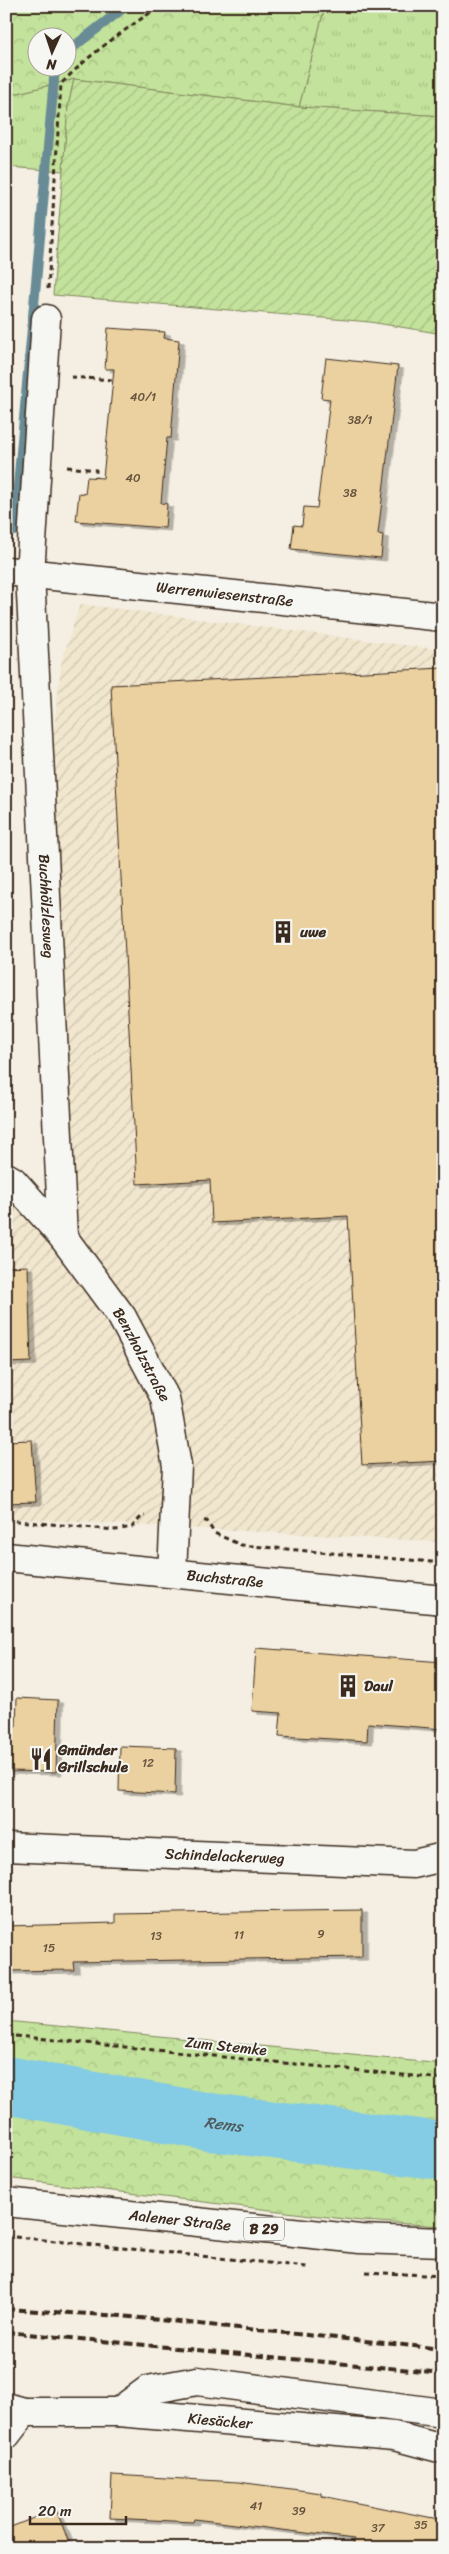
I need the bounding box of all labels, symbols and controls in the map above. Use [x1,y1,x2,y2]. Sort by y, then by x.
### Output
north arrow [28,28,78,78]
text: N [46,52,58,77]
house number: 40/1 [130,386,156,408]
house number: 38/1 [348,409,372,431]
house number: 40 [125,467,141,489]
house number: 38 [343,482,357,504]
street label: Werrenwiesenstraße [155,574,295,614]
street label: Buchhölzlesweg [31,853,62,959]
building icon: uwe [270,919,296,945]
place label: uwe [300,919,326,945]
street label: Benzholzstraße [106,1302,178,1407]
street label: Buchstraße [185,1562,264,1595]
building icon: Daul [335,1673,361,1699]
place label: Daul [364,1673,394,1699]
place label: Gmünder Grillschule [57,1737,129,1780]
restaurant icon: Gmünder Grillschule [28,1746,54,1772]
house number: 12 [142,1752,154,1774]
street label: Schindelackerweg [165,1841,285,1872]
house number: 9 [317,1923,325,1945]
house number: 11 [234,1924,244,1946]
house number: 13 [150,1925,162,1947]
house number: 15 [43,1937,55,1959]
street label: Zum Stemke [184,2029,268,2063]
water label: Rems [202,2107,246,2141]
street label: Aalener Straße [127,2202,233,2238]
road number: B 29 [244,2218,284,2240]
street label: Kiesäcker [187,2405,254,2437]
scale bar [30,2494,126,2526]
house number: 41 [250,2495,262,2517]
text: 20 m [38,2498,72,2524]
house number: 39 [292,2500,306,2522]
house number: 35 [414,2514,428,2536]
house number: 37 [371,2517,386,2539]

